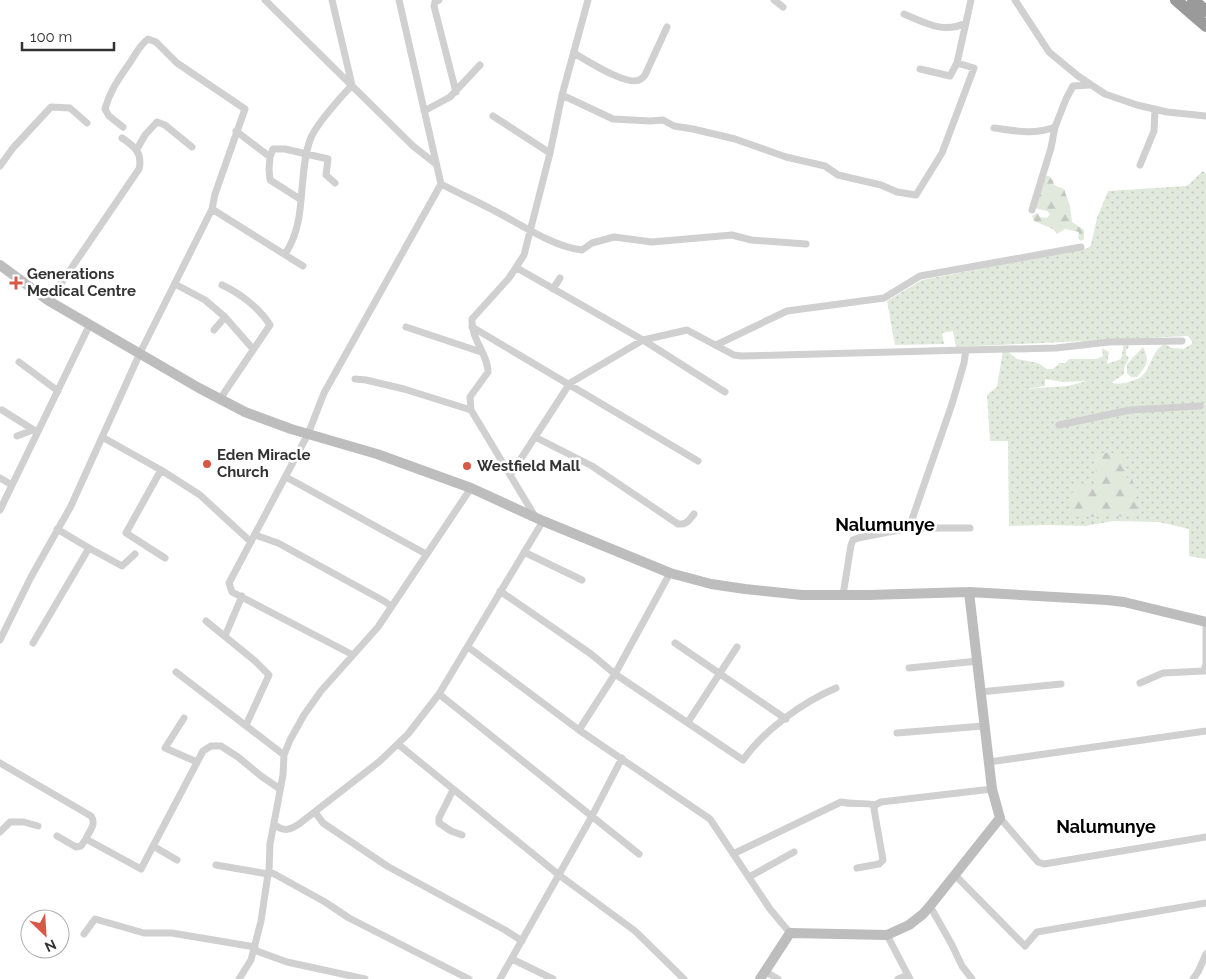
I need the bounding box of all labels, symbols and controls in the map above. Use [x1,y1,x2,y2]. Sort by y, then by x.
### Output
scale bar [22,20,115,52]
text: 100 m [30,28,72,46]
place label: Generations Medical Centre [27,265,136,300]
marker: Generations Medical Centre [9,276,23,290]
place label: Eden Miracle Church [217,446,311,481]
place label: Westfield Mall [477,457,581,475]
marker: Eden Miracle Church [201,458,213,470]
marker: Westfield Mall [461,460,473,472]
district label: Nalumunye [835,514,935,535]
district label: Nalumunye [1056,816,1156,837]
north arrow [20,909,70,959]
text: N [42,936,59,955]

